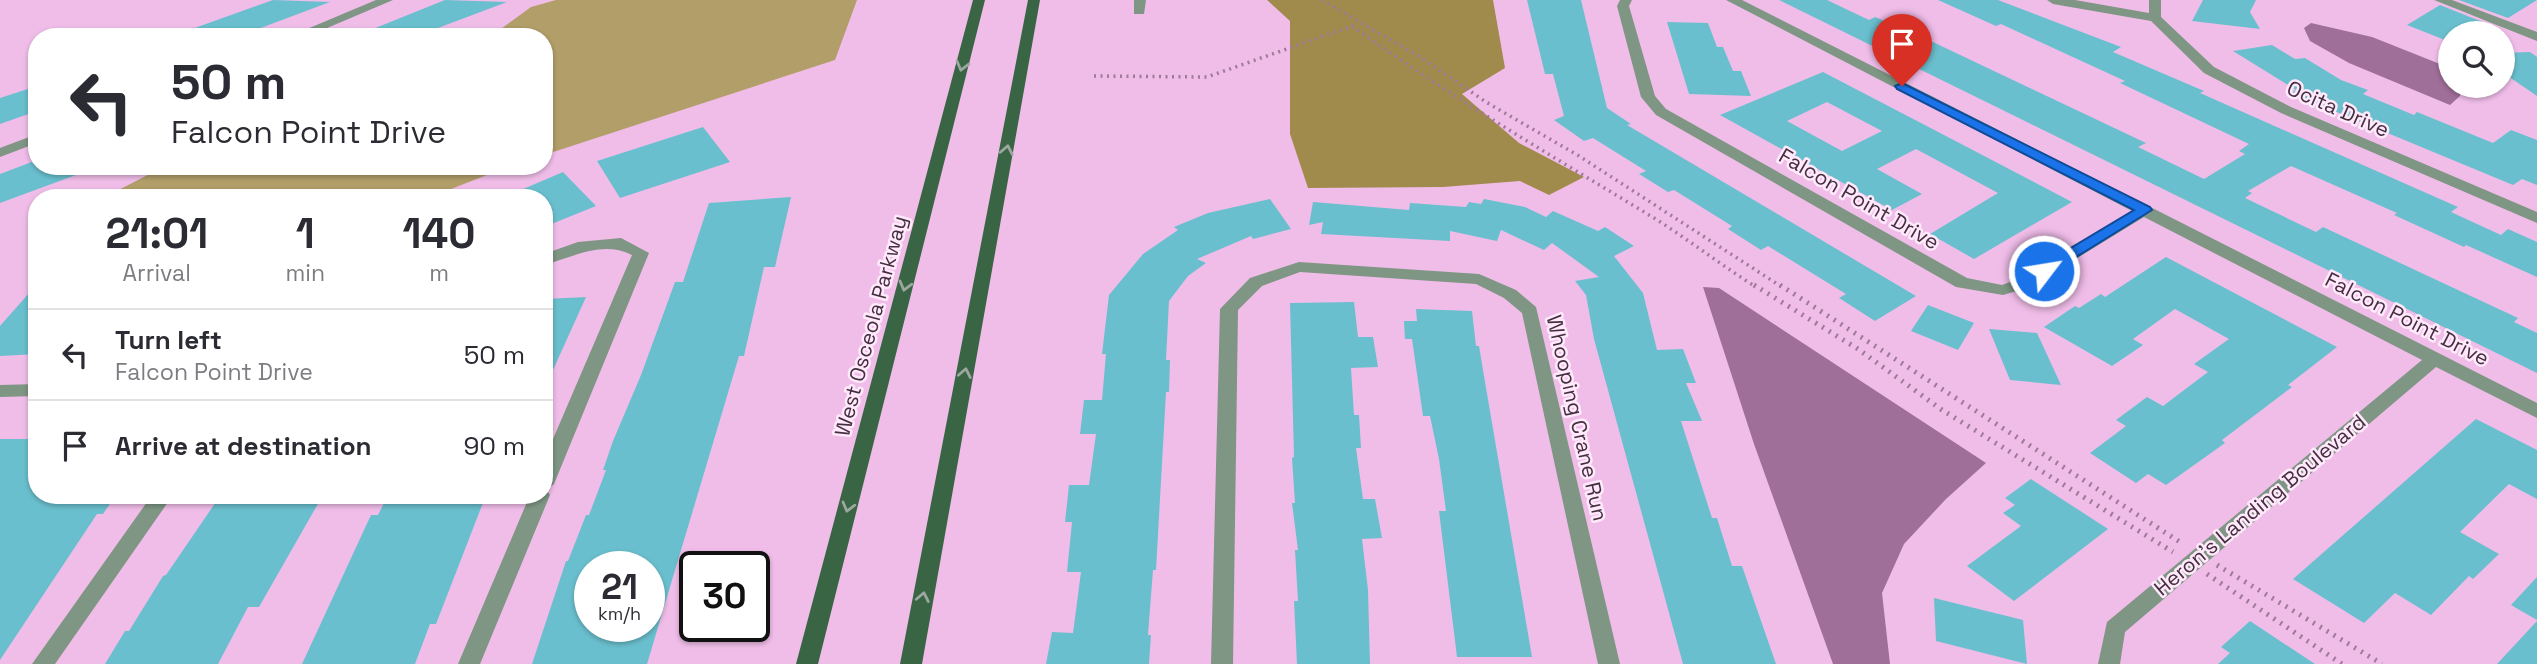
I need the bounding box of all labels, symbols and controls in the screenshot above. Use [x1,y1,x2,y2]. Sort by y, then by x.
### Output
pin [1872,14,1932,86]
map controls [2438,21,2515,98]
button: search [2438,21,2515,98]
icon: arrive [1883,25,1921,63]
text: 50 m [171,51,286,113]
icon: left [56,56,147,147]
one-way arrow [956,60,970,72]
street label: Ocita Drive [2283,74,2394,143]
text: Falcon Point Drive [171,112,446,152]
street label: Falcon Point Drive [1774,142,1944,255]
one-way arrow [999,144,1014,156]
text: 21:01 [105,207,208,260]
text: 1 [296,207,315,260]
text: 140 [403,207,476,260]
street label: West Osceola Parkway [828,213,913,439]
position arrow [2007,234,2081,308]
text: Arrival [123,258,191,288]
text: min [286,258,325,288]
text: m [429,258,449,288]
street label: Falcon Point Drive [2321,266,2494,372]
one-way arrow [899,280,913,292]
street label: Whooping Crane Run [1541,312,1614,523]
text: Turn left [115,323,222,357]
icon: left [56,336,94,374]
text: 50 m [464,338,525,372]
text: Falcon Point Drive [115,357,313,387]
one-way arrow [957,367,972,379]
street label: Heron's Landing Boulevard [2148,408,2371,601]
icon: arrive [56,427,94,465]
text: Arrive at destination [115,429,372,463]
text: 90 m [463,429,525,463]
one-way arrow [842,501,856,513]
speed limit sign: 30 [679,551,770,642]
text: 21 [601,565,638,609]
one-way arrow [915,591,930,603]
text: km/h [598,602,641,625]

